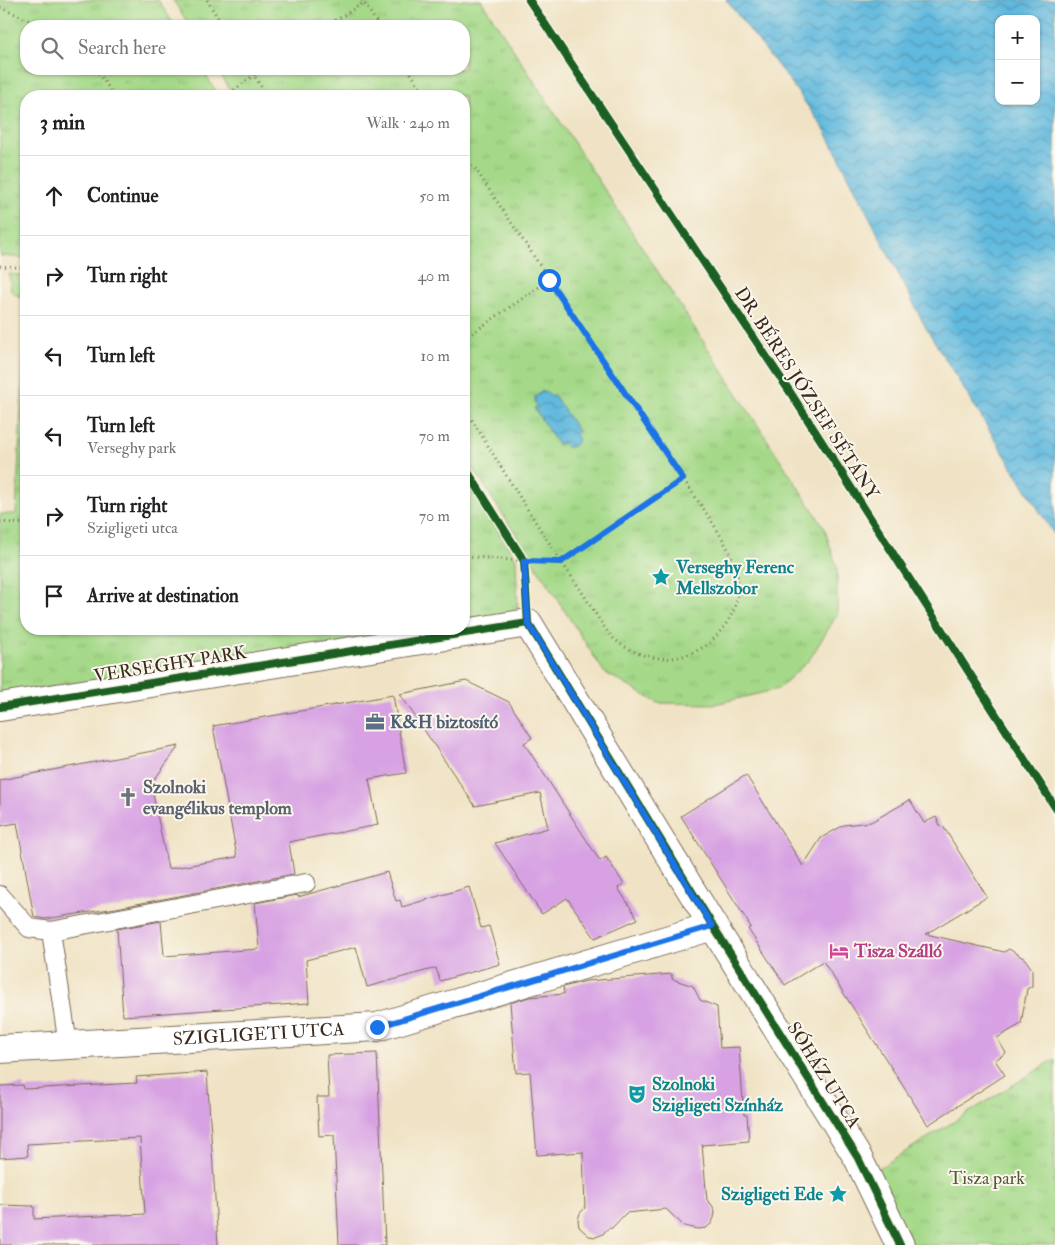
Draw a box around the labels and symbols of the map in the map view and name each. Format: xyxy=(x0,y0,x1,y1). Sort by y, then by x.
route start xyxy=(538,269,561,292)
street label: DR. BÉRES JÓZSEF SÉTÁNY xyxy=(729,283,884,504)
place label: Verseghy Ferenc Mellszobor xyxy=(675,556,795,600)
place icon: Verseghy Ferenc Mellszobor xyxy=(650,566,672,588)
street label: VERSEGHY PARK xyxy=(92,641,249,688)
office icon: K&H biztosító xyxy=(364,711,386,733)
place label: K&H biztosító xyxy=(390,711,499,734)
place label: Szolnoki evangélikus templom xyxy=(143,776,293,820)
church icon: Szolnoki evangélikus templom xyxy=(117,786,139,808)
hotel icon: Tisza Szálló xyxy=(828,940,850,962)
place label: Tisza Szálló xyxy=(853,940,942,963)
route end xyxy=(366,1016,389,1039)
street label: SZIGLIGETI UTCA xyxy=(172,1018,346,1051)
street label: SÓHÁZ UTCA xyxy=(782,1018,866,1133)
place label: Szolnoki Szigligeti Színház xyxy=(652,1073,783,1117)
theatre icon: Szolnoki Szigligeti Színház xyxy=(626,1083,648,1105)
park label: Tisza park xyxy=(949,1167,1025,1190)
place label: Szigligeti Ede xyxy=(721,1183,823,1206)
place icon: Szigligeti Ede xyxy=(827,1183,849,1205)

